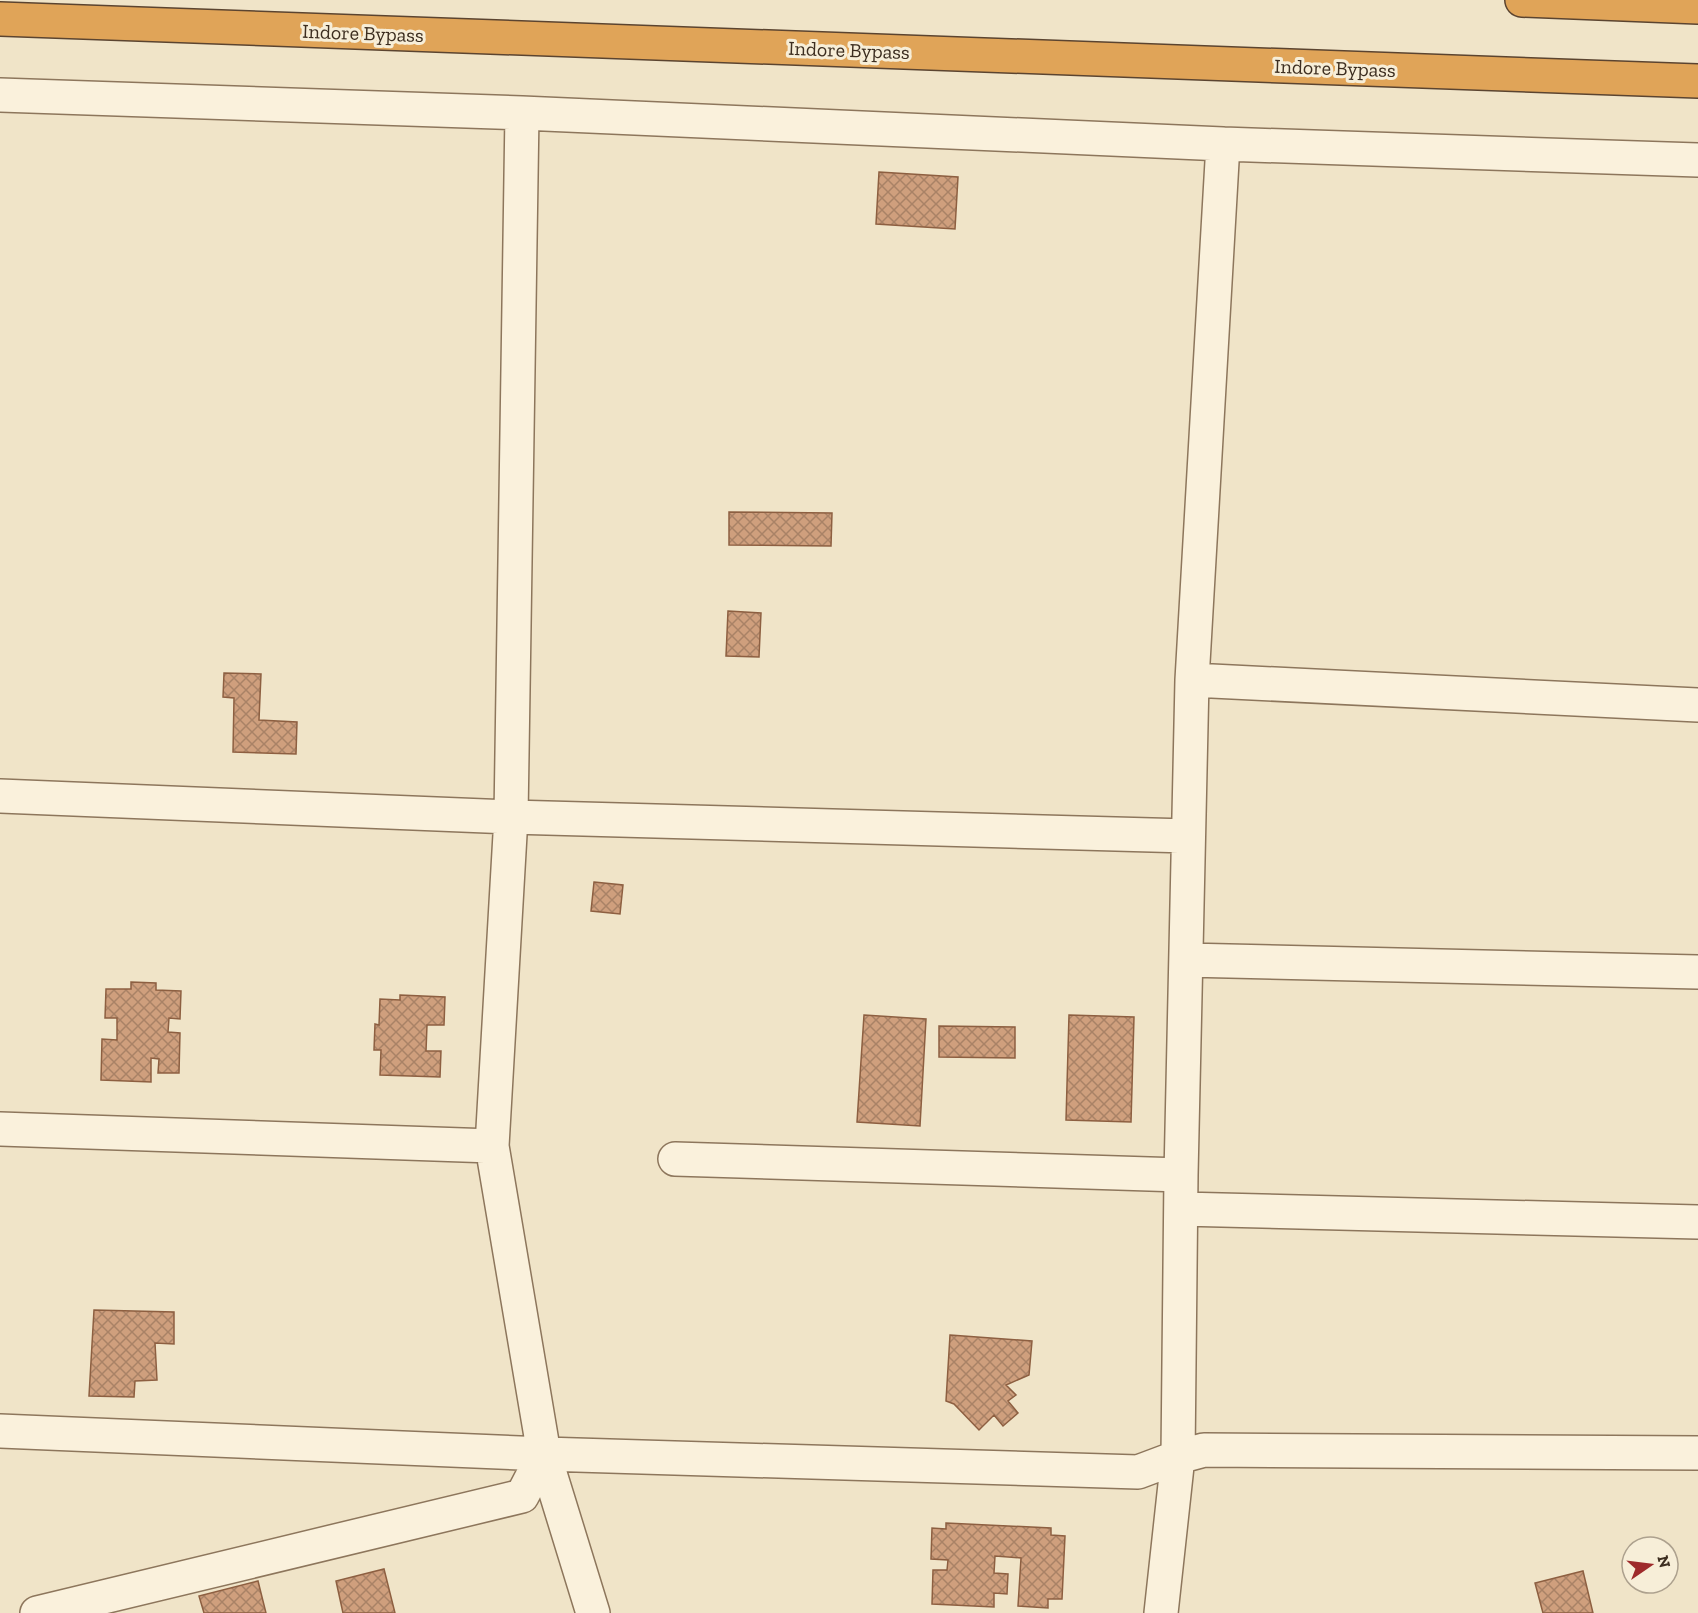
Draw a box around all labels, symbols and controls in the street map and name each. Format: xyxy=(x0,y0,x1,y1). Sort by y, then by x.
street label: Indore Bypass xyxy=(302,19,424,47)
street label: Indore Bypass xyxy=(788,36,910,64)
street label: Indore Bypass xyxy=(1274,54,1396,82)
north arrow xyxy=(1620,1535,1680,1595)
text: N xyxy=(1653,1553,1675,1570)

